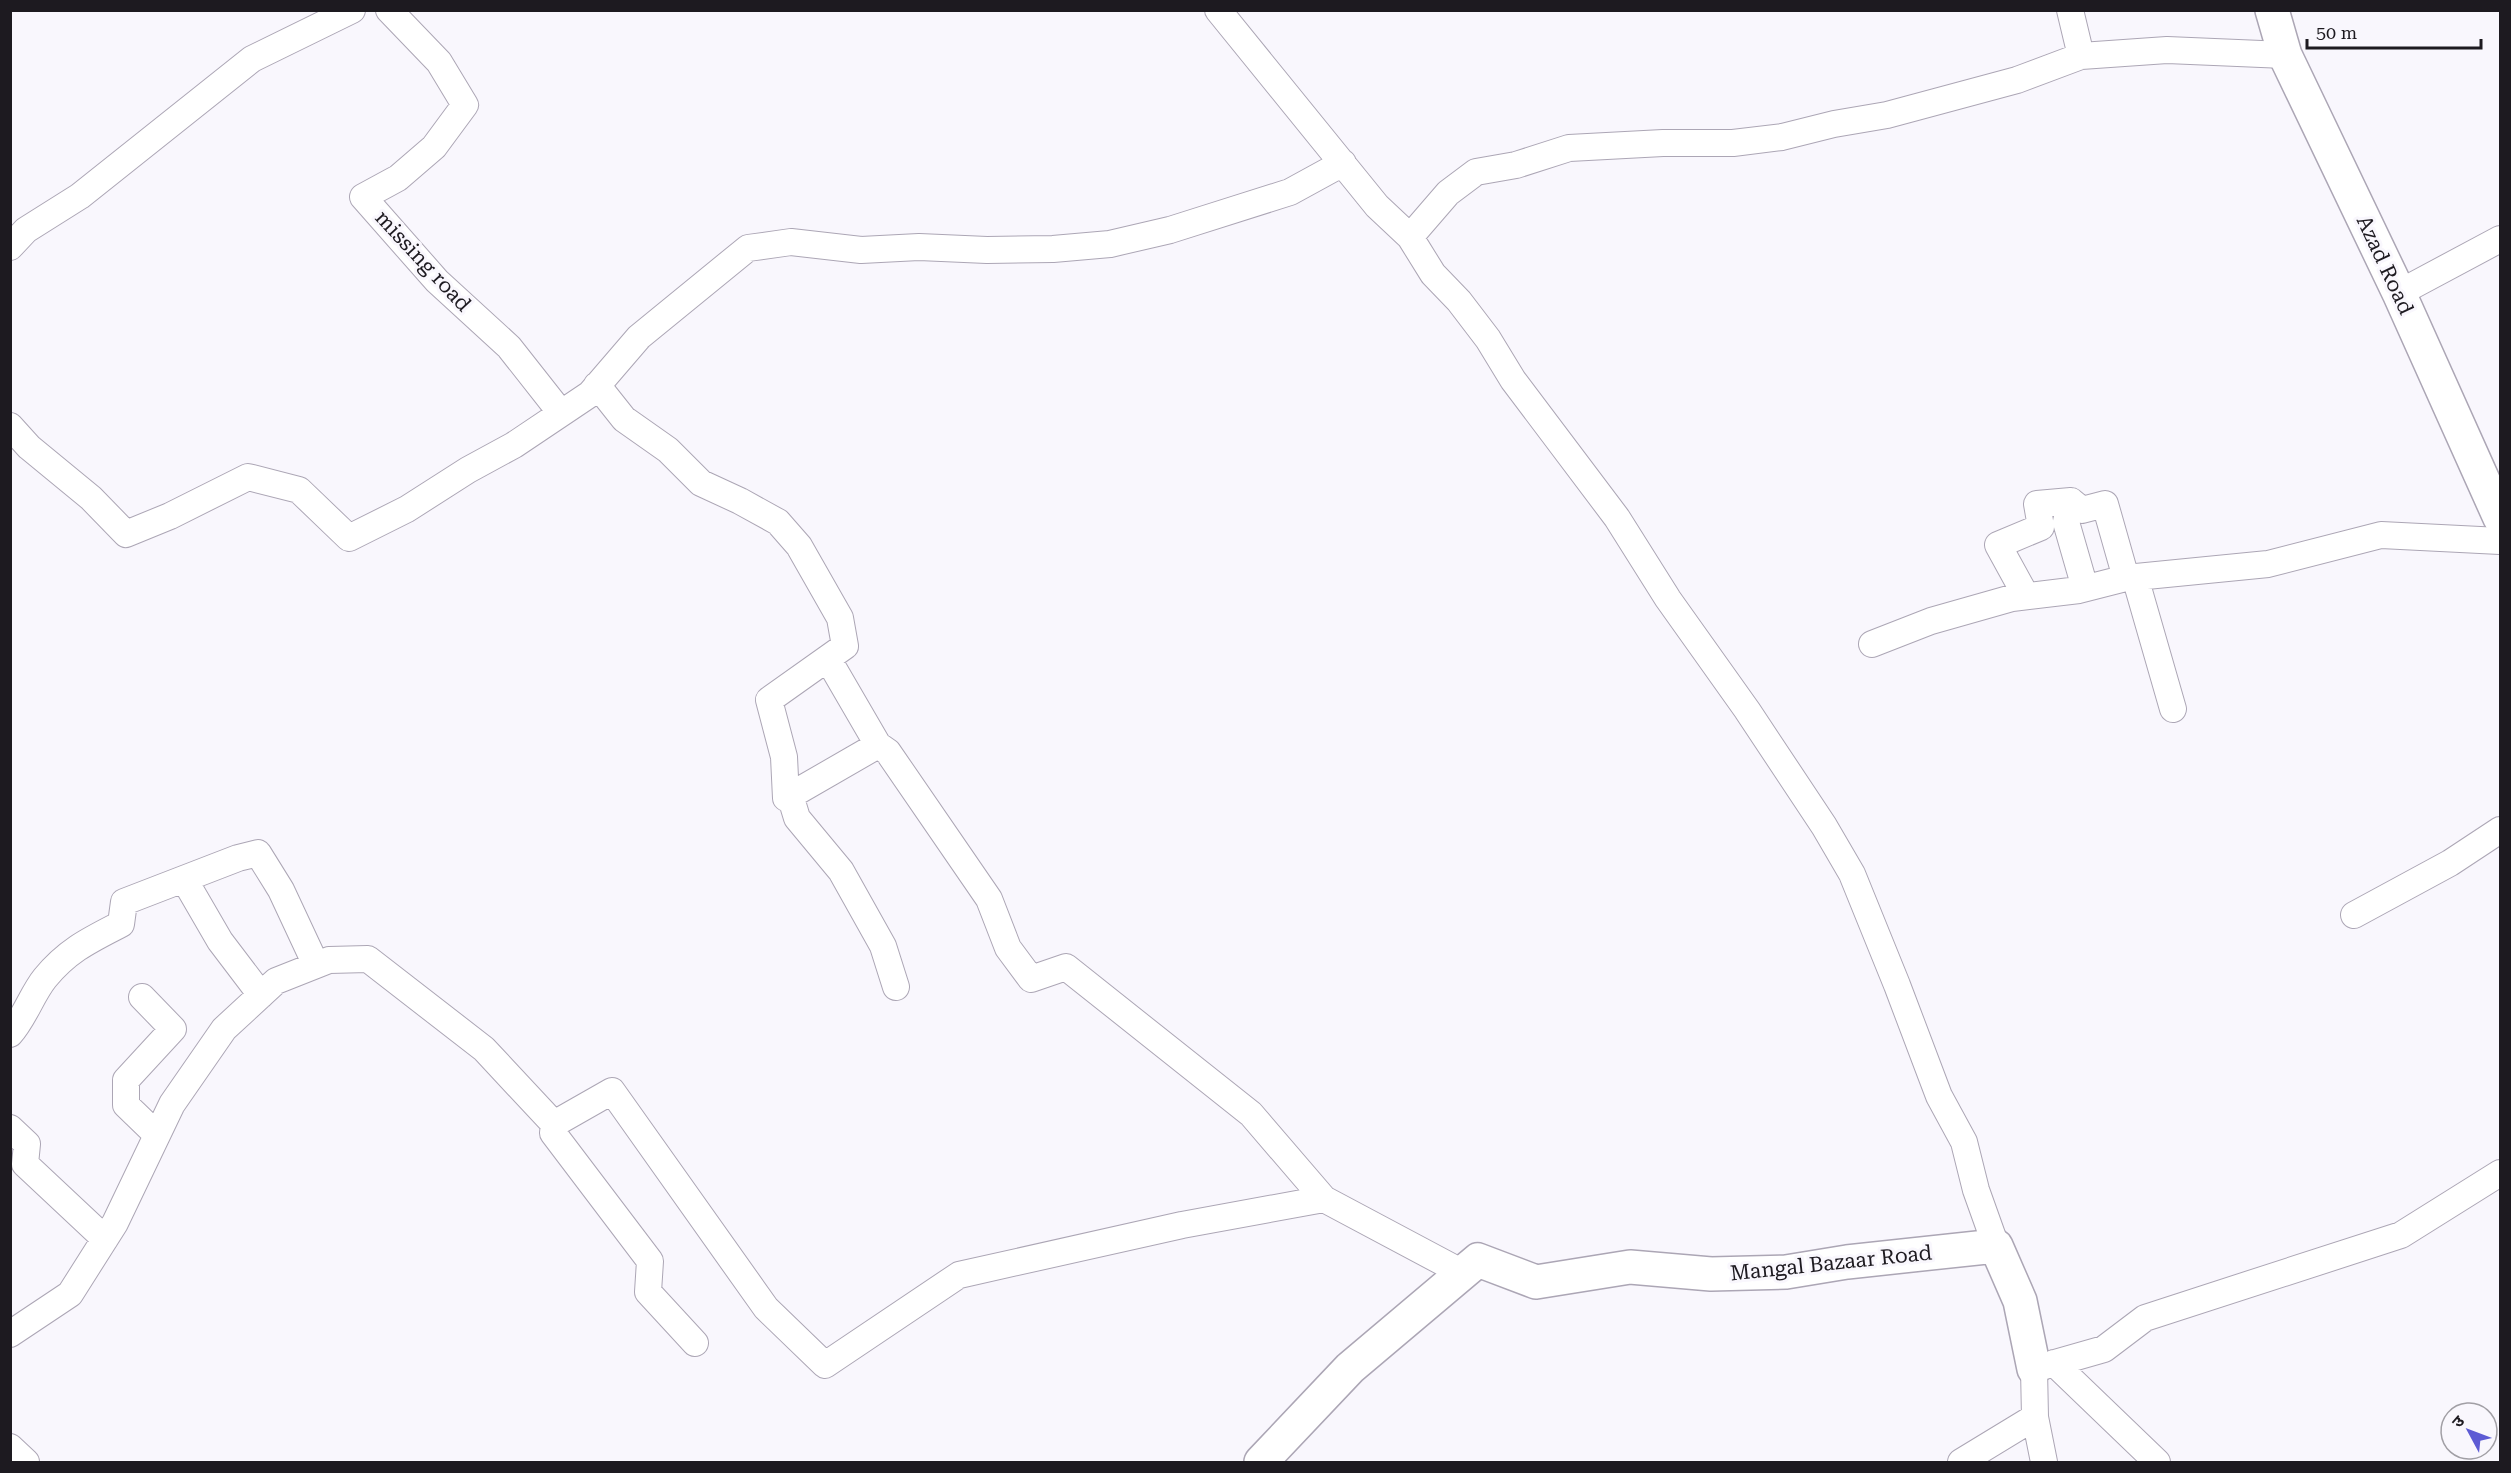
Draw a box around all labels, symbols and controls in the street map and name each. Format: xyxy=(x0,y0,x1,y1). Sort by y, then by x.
scale bar xyxy=(2307,12,2481,50)
text: 50 m xyxy=(2316,22,2357,43)
street label: missing road xyxy=(370,206,476,317)
street label: Azad Road xyxy=(2352,212,2419,319)
street label: Mangal Bazaar Road xyxy=(1729,1240,1934,1286)
north arrow xyxy=(2439,1401,2499,1461)
text: उ xyxy=(2448,1411,2469,1431)

